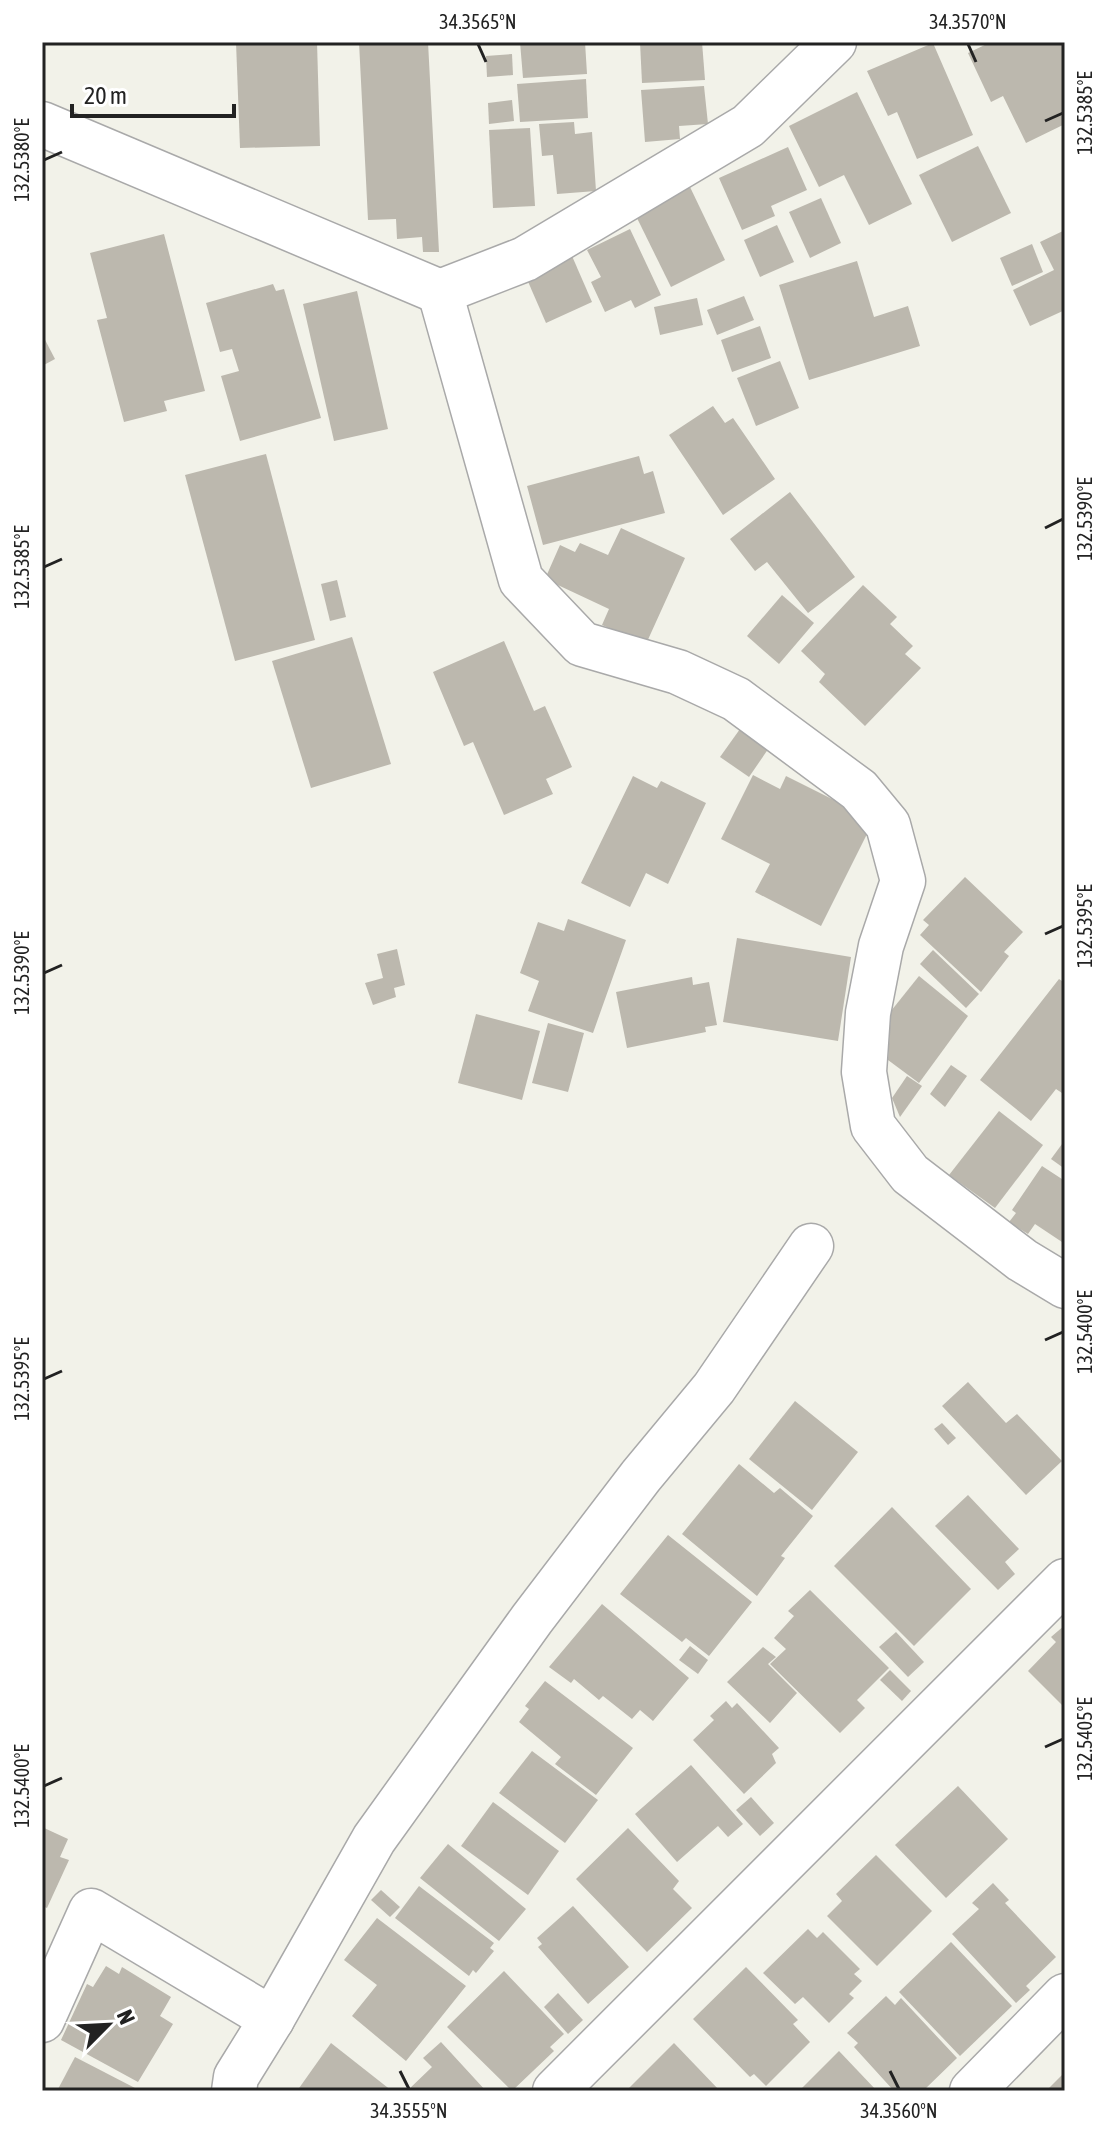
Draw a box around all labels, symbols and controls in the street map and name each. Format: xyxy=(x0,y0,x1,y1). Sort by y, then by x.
text: 34.3565°N xyxy=(439,10,517,33)
text: 34.3570°N xyxy=(929,10,1007,33)
scale bar xyxy=(72,68,234,118)
text: 132.5385°E xyxy=(1073,71,1096,155)
text: 20 m xyxy=(84,82,127,109)
text: 132.5380°E xyxy=(10,118,33,202)
text: 132.5390°E xyxy=(1073,477,1096,561)
text: 132.5385°E xyxy=(10,525,33,609)
text: 132.5395°E xyxy=(1073,884,1096,968)
text: 132.5390°E xyxy=(10,931,33,1015)
text: 132.5400°E xyxy=(1073,1290,1096,1374)
text: 132.5395°E xyxy=(10,1337,33,1421)
text: 132.5405°E xyxy=(1073,1697,1096,1781)
text: 132.5400°E xyxy=(10,1744,33,1828)
north arrow xyxy=(68,1985,148,2065)
text: N xyxy=(112,2006,141,2028)
text: 34.3555°N xyxy=(370,2099,448,2122)
text: 34.3560°N xyxy=(860,2099,938,2122)

